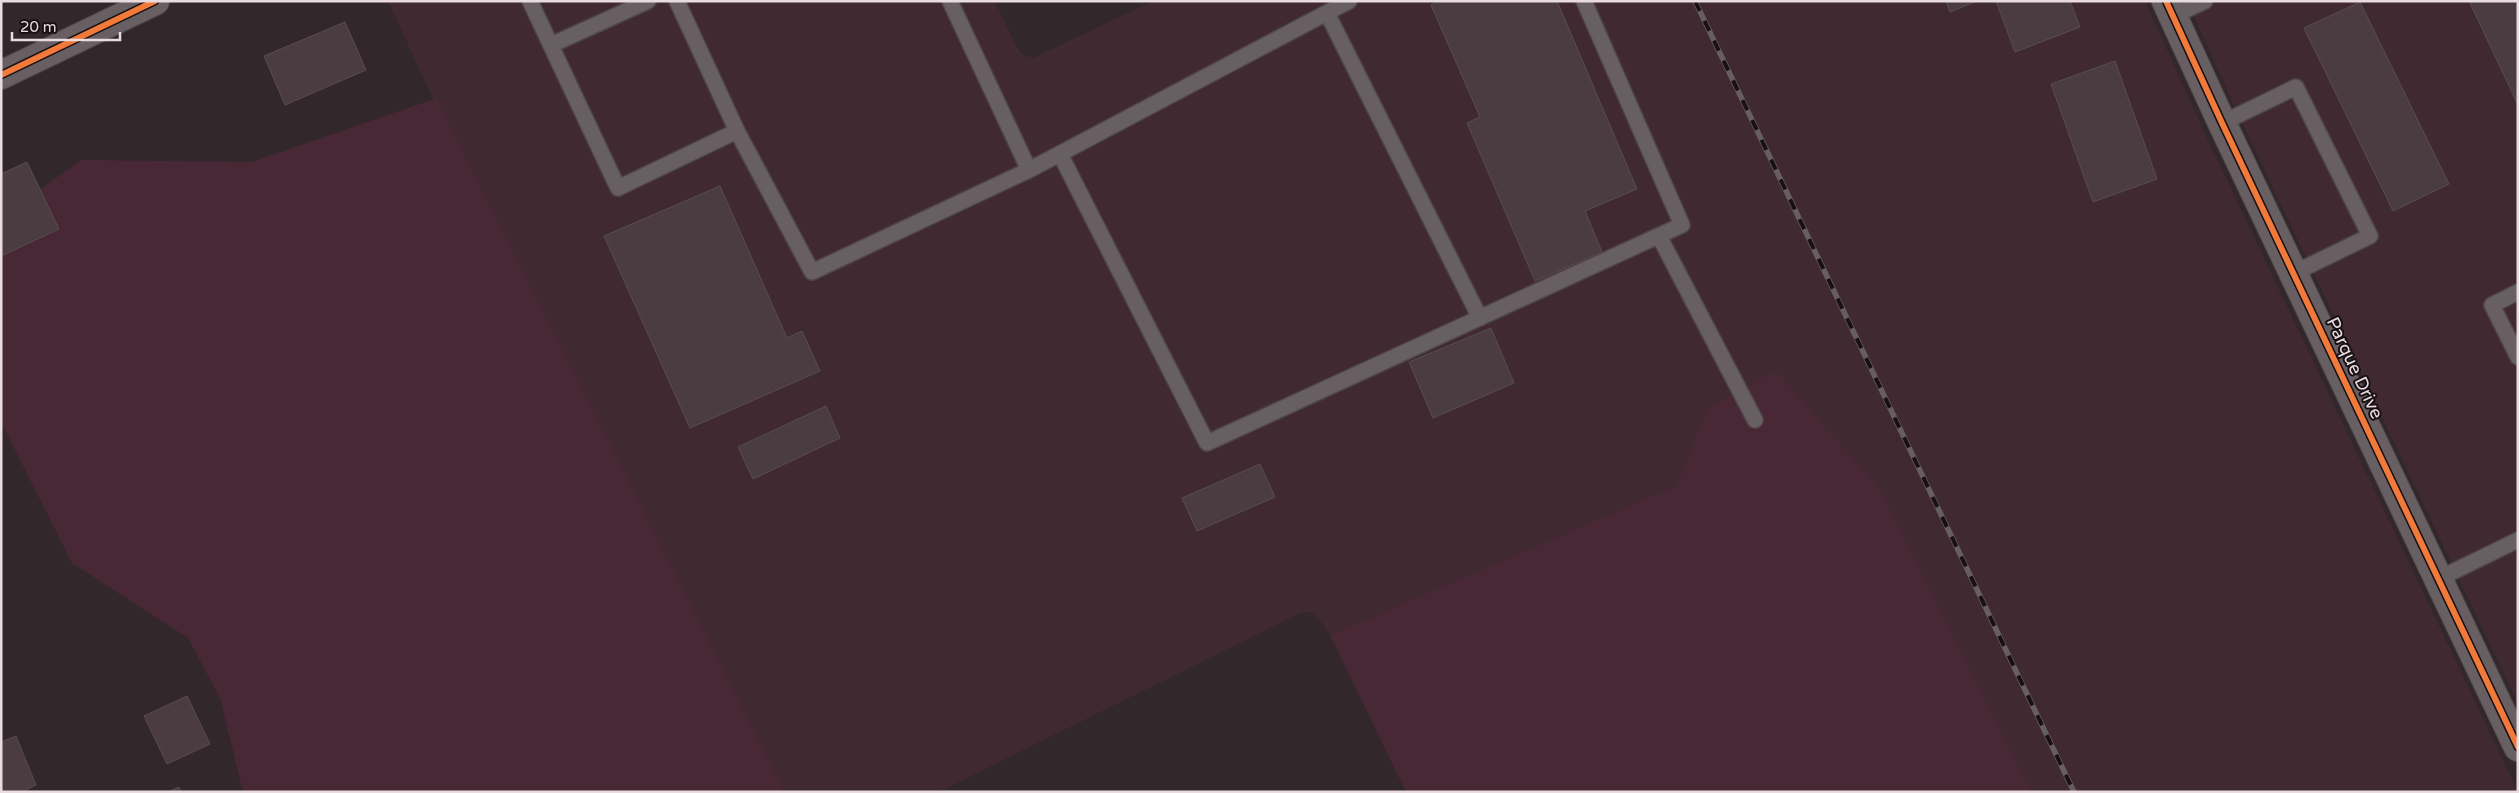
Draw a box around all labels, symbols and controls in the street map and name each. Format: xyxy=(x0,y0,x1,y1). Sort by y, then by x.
scale bar xyxy=(12,10,120,42)
text: 20 m xyxy=(20,18,57,36)
street label: Parque Drive xyxy=(2322,314,2388,422)

